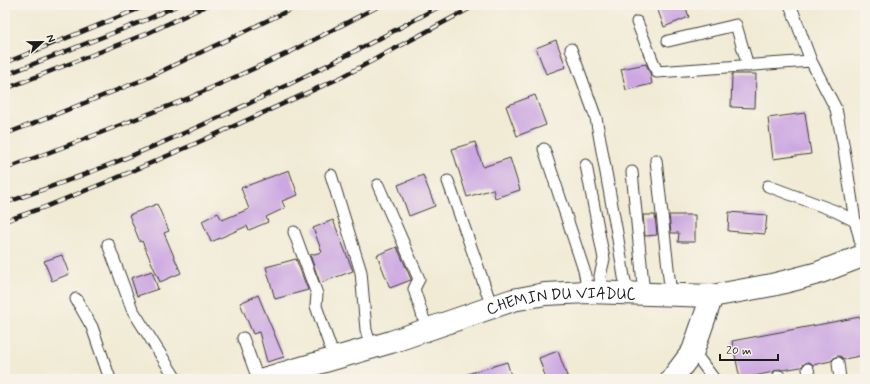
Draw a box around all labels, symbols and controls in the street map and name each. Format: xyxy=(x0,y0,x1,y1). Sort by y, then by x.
north arrow xyxy=(22,22,62,62)
text: N xyxy=(42,33,58,45)
street label: CHEMIN DU VIADUC xyxy=(484,283,636,320)
scale bar xyxy=(720,336,778,362)
text: 20 m xyxy=(726,343,752,359)

